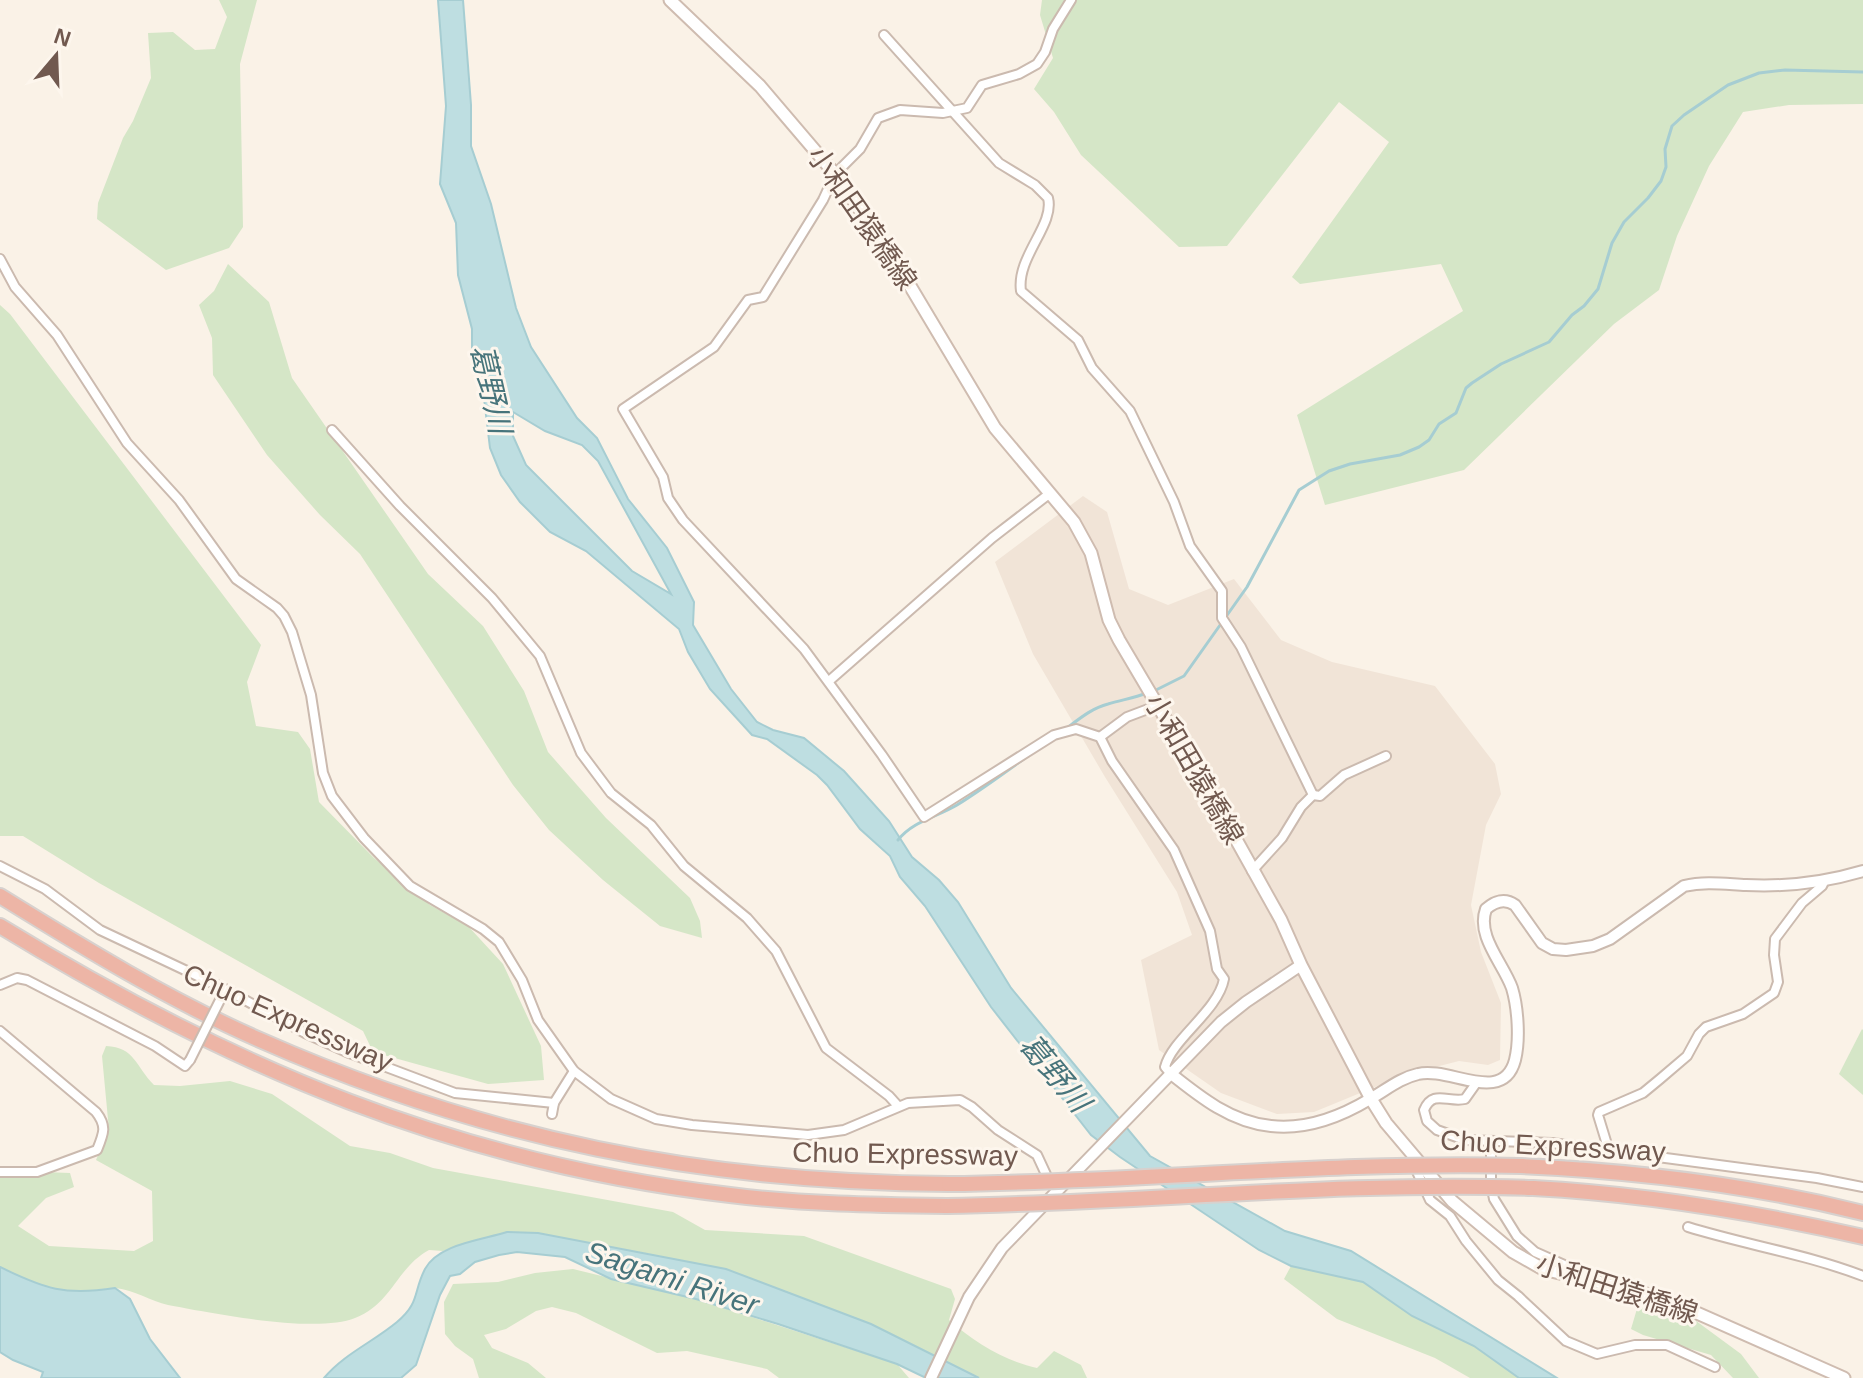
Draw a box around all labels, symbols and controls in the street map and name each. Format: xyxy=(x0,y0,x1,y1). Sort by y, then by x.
north arrow xyxy=(16,16,96,96)
text: N xyxy=(51,23,74,52)
street label: 小和田猿橋線 xyxy=(801,140,923,296)
water label: 葛野川 xyxy=(465,341,518,439)
street label: 小和田猿橋線 xyxy=(1139,688,1249,850)
street label: Chuo Expressway xyxy=(179,958,397,1078)
water label: 葛野川 xyxy=(1013,1028,1098,1120)
street label: Chuo Expressway xyxy=(1440,1125,1666,1167)
street label: Chuo Expressway xyxy=(792,1137,1018,1171)
water label: Sagami River xyxy=(581,1234,764,1322)
street label: 小和田猿橋線 xyxy=(1532,1248,1702,1330)

